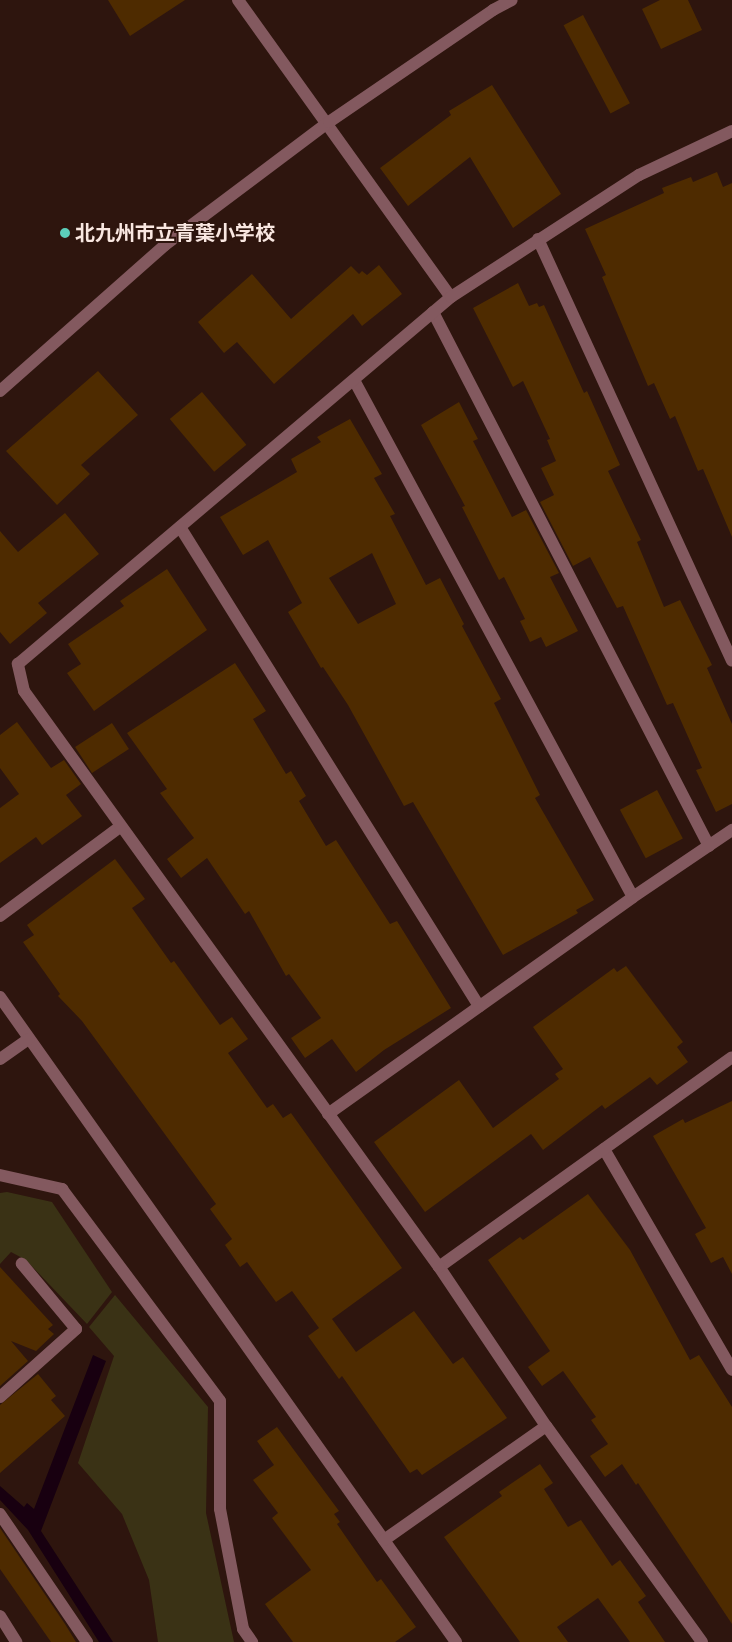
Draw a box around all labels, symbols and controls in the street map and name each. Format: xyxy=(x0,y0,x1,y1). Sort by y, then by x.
place label: 北九州市立青葉小学校 xyxy=(75,221,275,245)
marker: 北九州市立青葉小学校 xyxy=(59,227,71,239)

